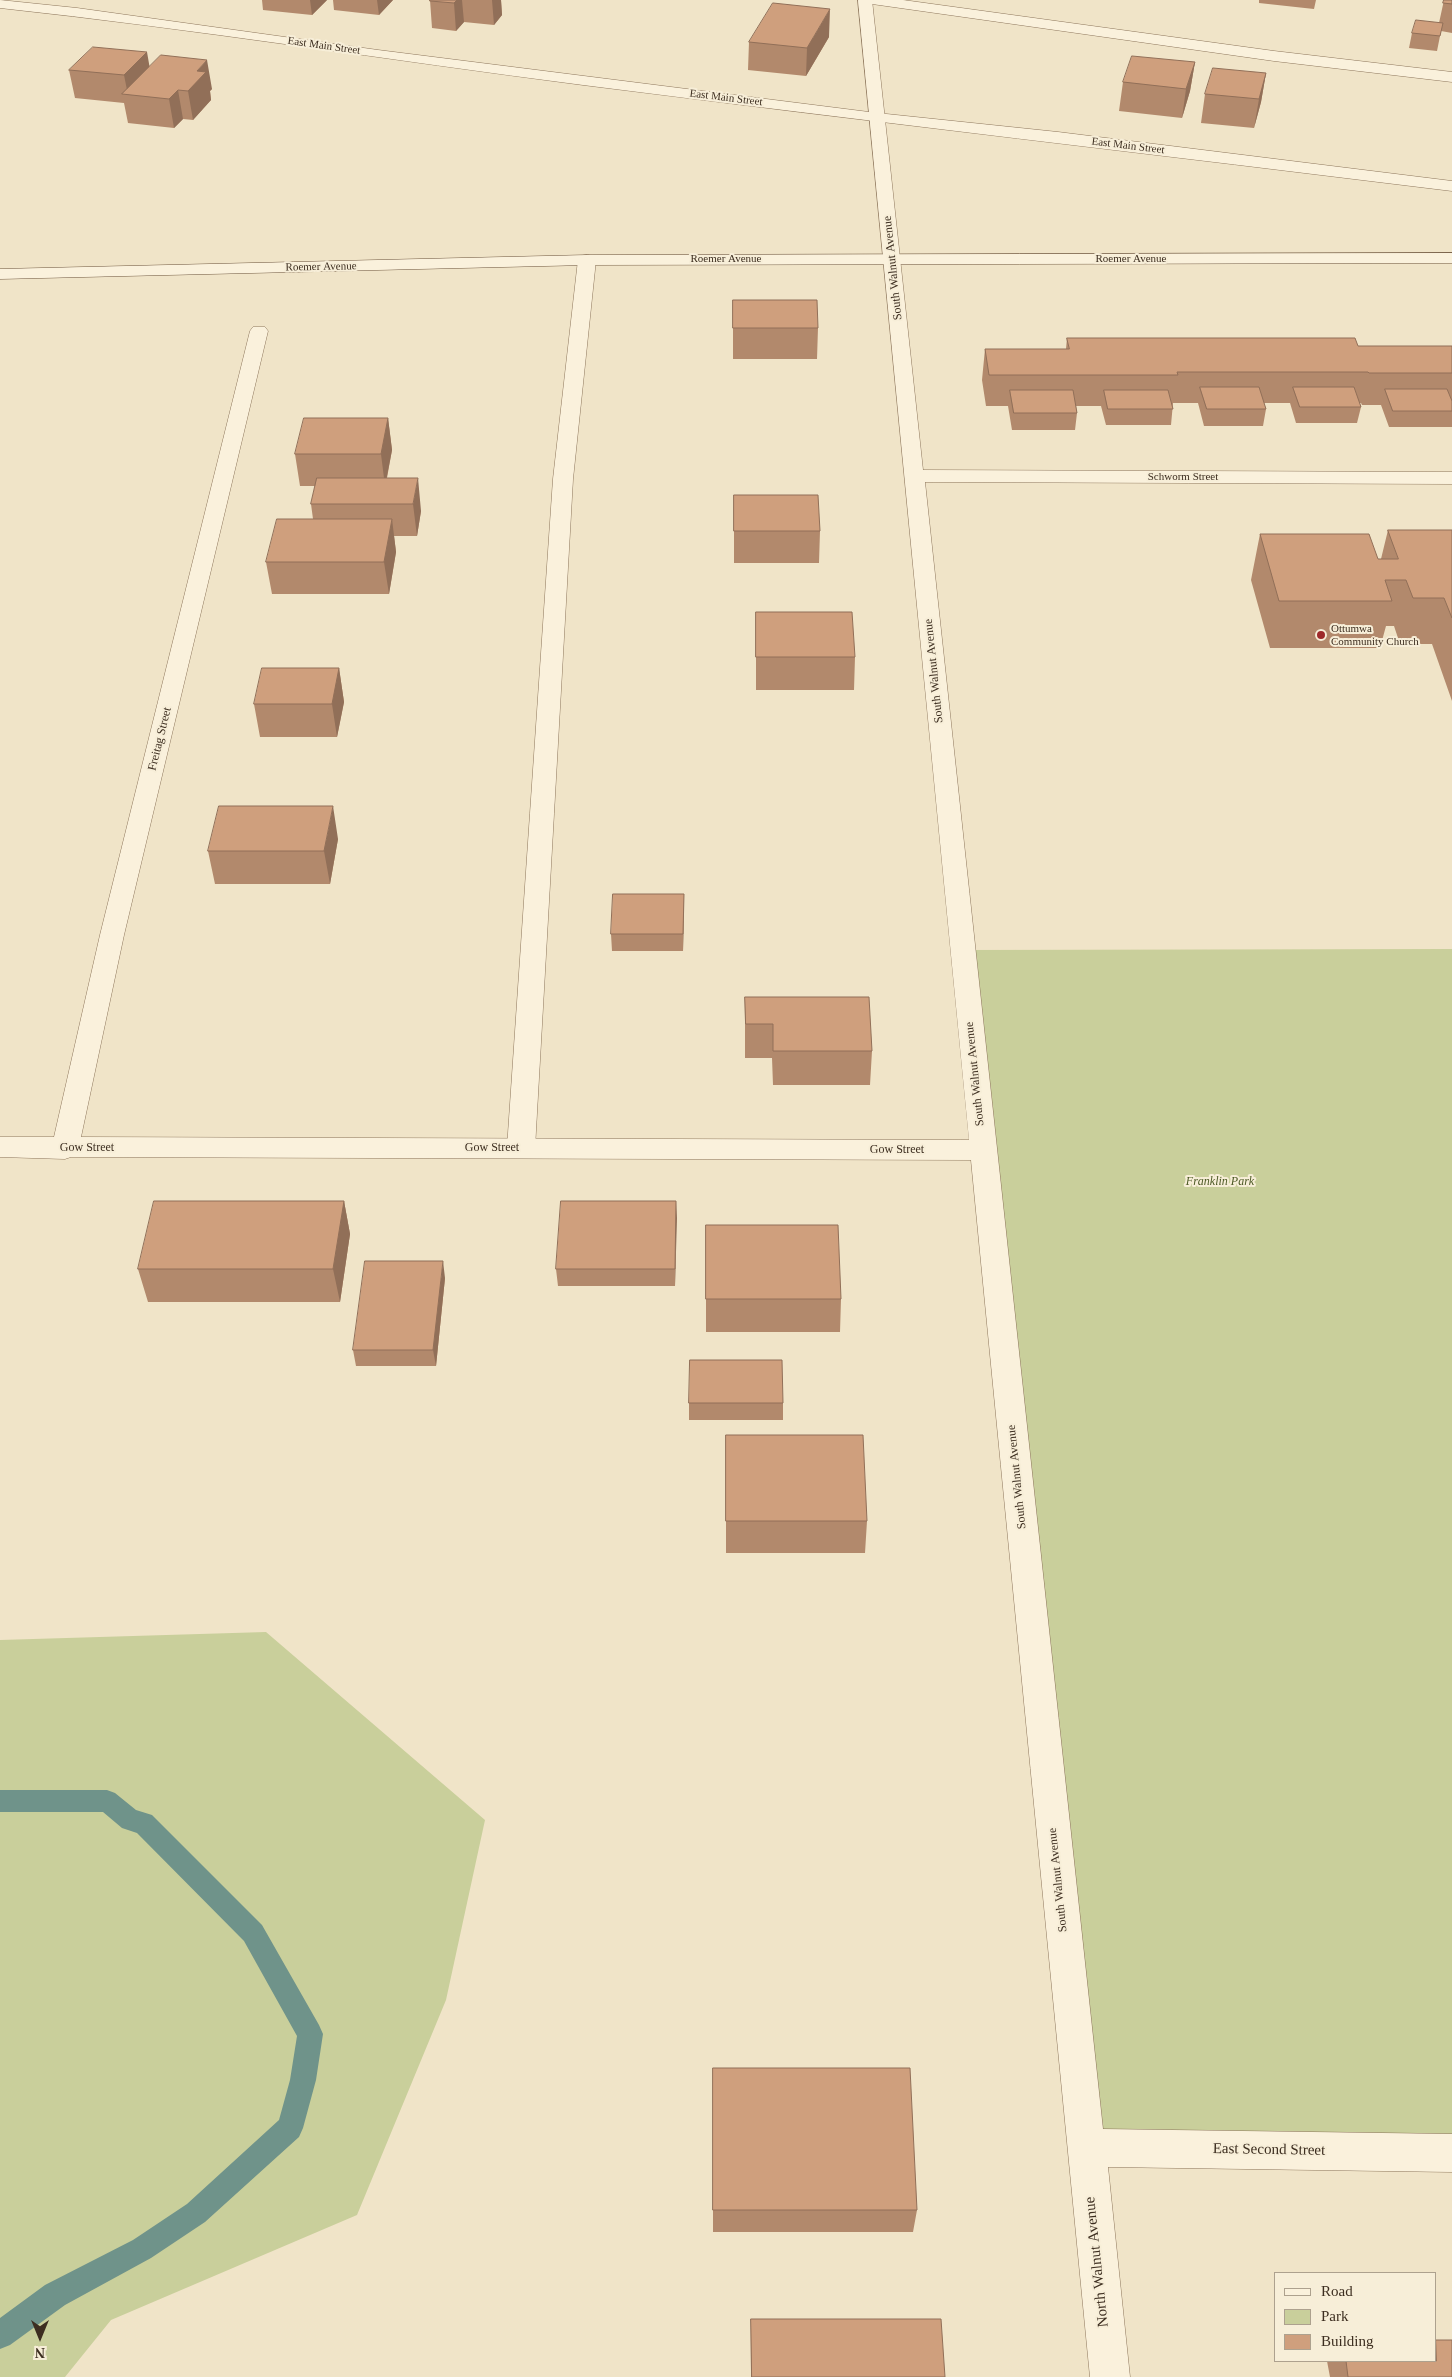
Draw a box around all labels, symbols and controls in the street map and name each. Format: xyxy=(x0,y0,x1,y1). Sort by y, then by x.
street label: East Main Street xyxy=(287,34,361,58)
street label: East Main Street xyxy=(689,87,763,109)
street label: East Main Street xyxy=(1091,135,1165,157)
street label: South Walnut Avenue xyxy=(880,215,906,321)
street label: Roemer Avenue xyxy=(691,252,761,266)
street label: Roemer Avenue xyxy=(1096,252,1166,266)
street label: Roemer Avenue xyxy=(285,260,357,274)
street label: Schworm Street xyxy=(1148,470,1218,484)
street label: South Walnut Avenue xyxy=(921,618,947,724)
place label: Ottumwa Community Church xyxy=(1331,622,1419,648)
marker: Ottumwa Community Church xyxy=(1315,629,1327,641)
street label: Freitag Street xyxy=(145,706,175,772)
street label: South Walnut Avenue xyxy=(962,1021,988,1127)
street label: Gow Street xyxy=(60,1141,114,1155)
street label: Gow Street xyxy=(465,1141,519,1155)
street label: Gow Street xyxy=(870,1143,924,1157)
park label: Franklin Park xyxy=(1186,1175,1254,1189)
street label: South Walnut Avenue xyxy=(1004,1424,1030,1530)
street label: South Walnut Avenue xyxy=(1045,1827,1071,1933)
street label: East Second Street xyxy=(1213,2140,1325,2160)
street label: North Walnut Avenue xyxy=(1081,2196,1113,2328)
legend xyxy=(1274,2272,1437,2362)
text: Road xyxy=(1321,2283,1353,2299)
text: Park xyxy=(1321,2308,1349,2324)
north arrow xyxy=(15,2312,65,2362)
text: Building xyxy=(1321,2333,1374,2349)
text: N xyxy=(35,2345,45,2360)

